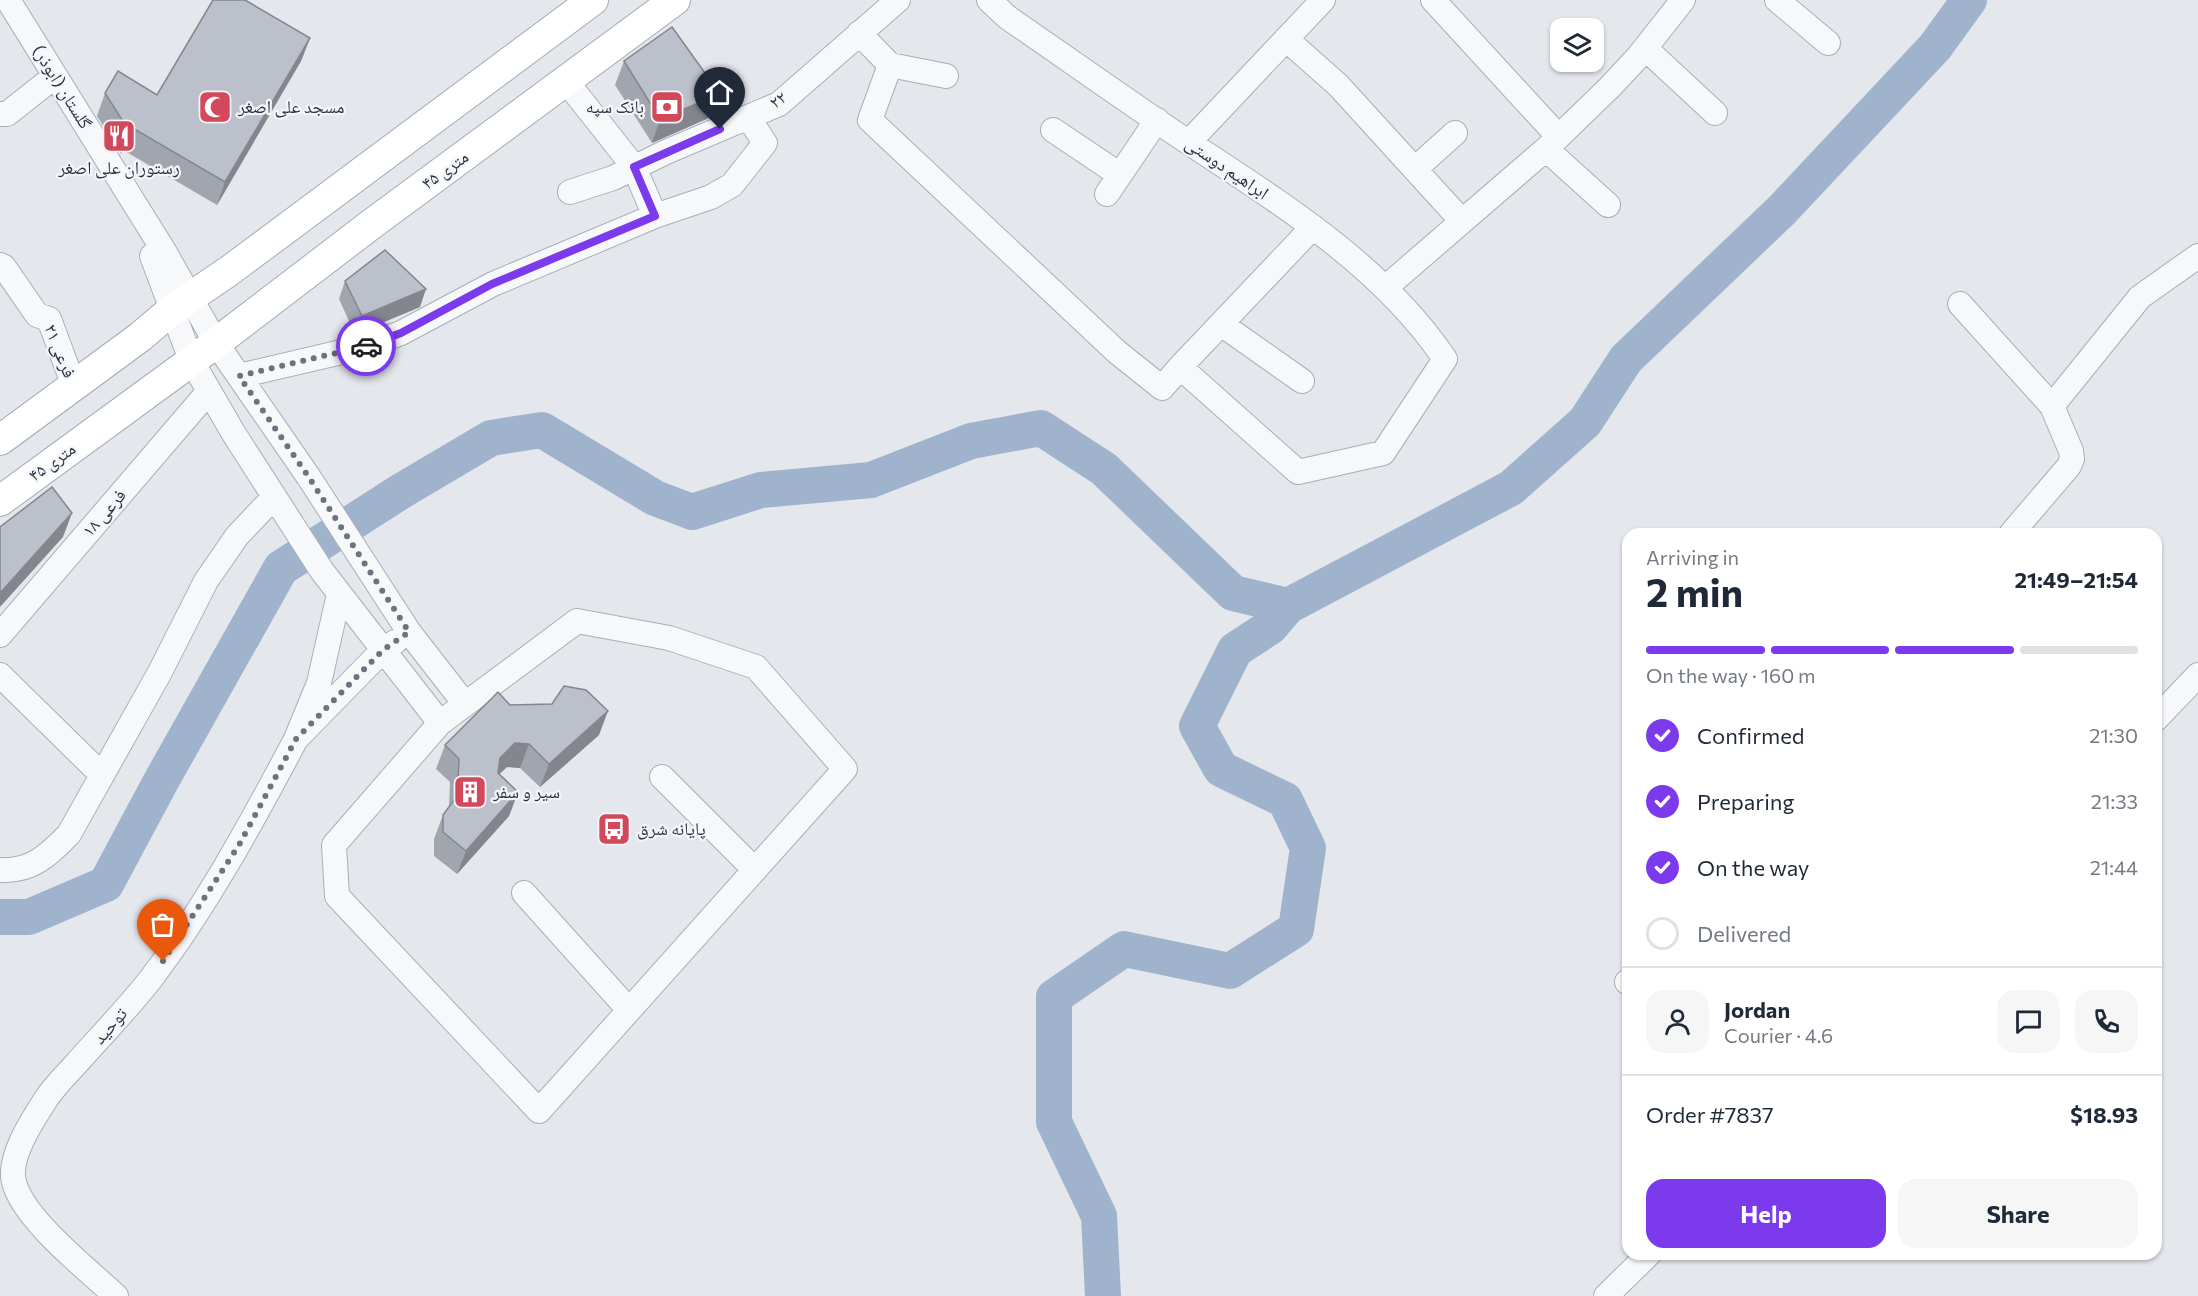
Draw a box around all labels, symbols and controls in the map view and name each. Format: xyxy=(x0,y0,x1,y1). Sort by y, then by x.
map controls xyxy=(1550,18,1604,72)
button: layers xyxy=(1550,18,1604,72)
street label: گلستان (ابوذر) xyxy=(28,40,98,133)
pin xyxy=(694,67,745,129)
icon: home xyxy=(703,76,736,109)
street label: ۲۲ xyxy=(765,86,790,113)
mosque icon: مسجد علی اصغر xyxy=(197,89,233,125)
bank icon: بانک سپه xyxy=(649,89,685,125)
place label: مسجد علی اصغر xyxy=(237,95,345,118)
place label: بانک سپه xyxy=(586,95,644,118)
restaurant icon: رستوران علی اصغر xyxy=(101,118,137,154)
street label: ابراهیم دوستی xyxy=(1181,131,1273,205)
street label: ۴۵ متری xyxy=(417,145,473,194)
place label: رستوران علی اصغر xyxy=(57,156,180,179)
courier xyxy=(336,316,396,376)
street label: فرعی ۲۱ xyxy=(39,321,82,381)
icon: car xyxy=(350,330,383,363)
street label: ۴۵ متری xyxy=(24,437,80,486)
street label: فرعی ۱۸ xyxy=(77,484,131,541)
text: Arriving in xyxy=(1646,545,1739,569)
text: 21:49–21:54 xyxy=(2015,566,2138,593)
text: 2 min xyxy=(1646,567,1743,615)
text: On the way · 160 m xyxy=(1646,663,1815,687)
icon: check xyxy=(1646,719,1679,752)
text: Confirmed xyxy=(1697,722,1804,749)
text: 21:30 xyxy=(2089,723,2138,747)
building icon: سیر و سفر xyxy=(452,774,488,810)
place label: سیر و سفر xyxy=(492,780,560,802)
icon: check xyxy=(1646,785,1679,818)
text: Preparing xyxy=(1697,788,1794,815)
text: 21:33 xyxy=(2091,789,2138,813)
bus stop icon: پایانه شرق xyxy=(596,811,632,847)
place label: پایانه شرق xyxy=(637,817,706,840)
icon: check xyxy=(1646,851,1679,884)
text: On the way xyxy=(1697,854,1809,881)
text: 21:44 xyxy=(2090,855,2138,879)
pin xyxy=(137,899,188,961)
icon: bag xyxy=(146,908,179,941)
text: Delivered xyxy=(1697,920,1791,947)
button: person xyxy=(1646,990,1709,1053)
button: chat xyxy=(1997,990,2060,1053)
button: phone xyxy=(2075,990,2138,1053)
text: Jordan xyxy=(1724,996,1790,1023)
street label: توحید xyxy=(87,1003,131,1048)
text: Courier · 4.6 xyxy=(1724,1023,1833,1047)
text: Order #7837 xyxy=(1646,1101,1774,1128)
text: $18.93 xyxy=(2070,1101,2138,1128)
button: Help xyxy=(1646,1179,1886,1248)
button: Share xyxy=(1898,1179,2138,1248)

